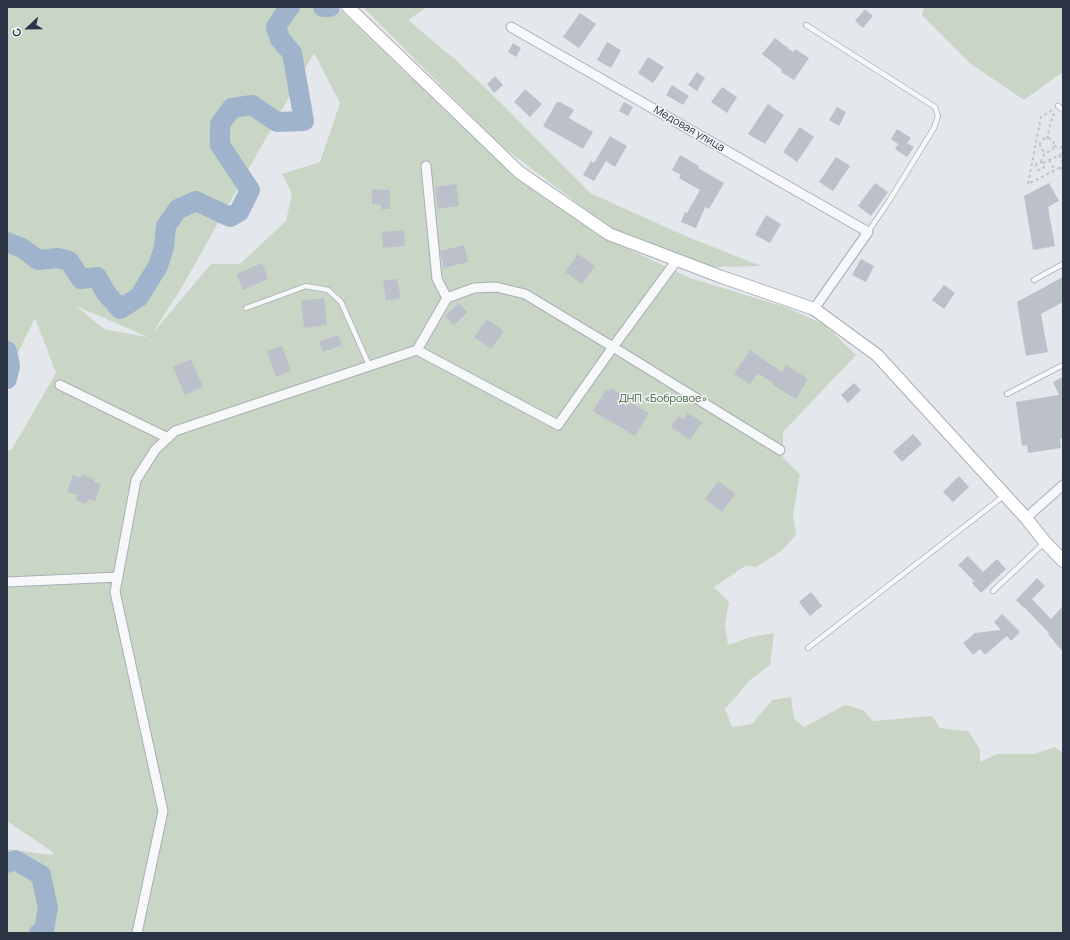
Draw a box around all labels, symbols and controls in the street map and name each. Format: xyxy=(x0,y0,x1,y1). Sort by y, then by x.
north arrow xyxy=(8,8,48,48)
text: С xyxy=(8,26,25,39)
street label: Медовая улица xyxy=(651,103,727,155)
park label: ДНП «Бобровое» xyxy=(619,392,707,406)

